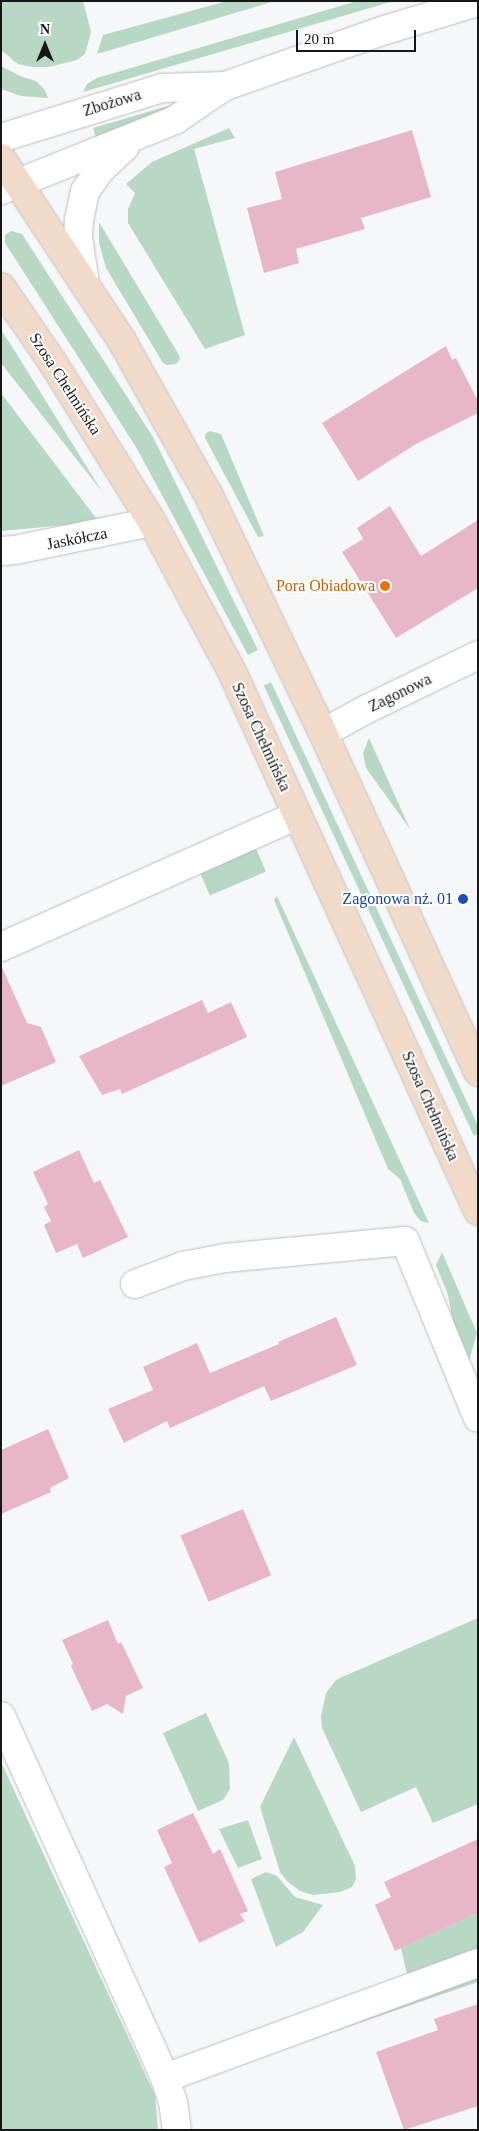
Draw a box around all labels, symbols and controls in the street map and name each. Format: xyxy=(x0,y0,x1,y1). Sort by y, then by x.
north arrow xyxy=(20,20,70,70)
scale bar xyxy=(299,20,419,52)
text: N xyxy=(40,22,50,37)
text: 20 m xyxy=(304,31,334,47)
street label: Zbożowa xyxy=(81,85,143,121)
street label: Szosa Chełmińska xyxy=(25,329,105,439)
street label: Jaskółcza xyxy=(45,524,109,554)
place label: Pora Obiadowa xyxy=(276,576,375,596)
marker: Pora Obiadowa xyxy=(379,580,391,592)
street label: Zagonowa xyxy=(365,670,435,716)
street label: Szosa Chełmińska xyxy=(227,680,295,794)
place label: Zagonowa nż. 01 xyxy=(342,889,453,909)
marker: Zagonowa nż. 01 xyxy=(457,893,469,905)
street label: Szosa Chełmińska xyxy=(397,1048,463,1164)

